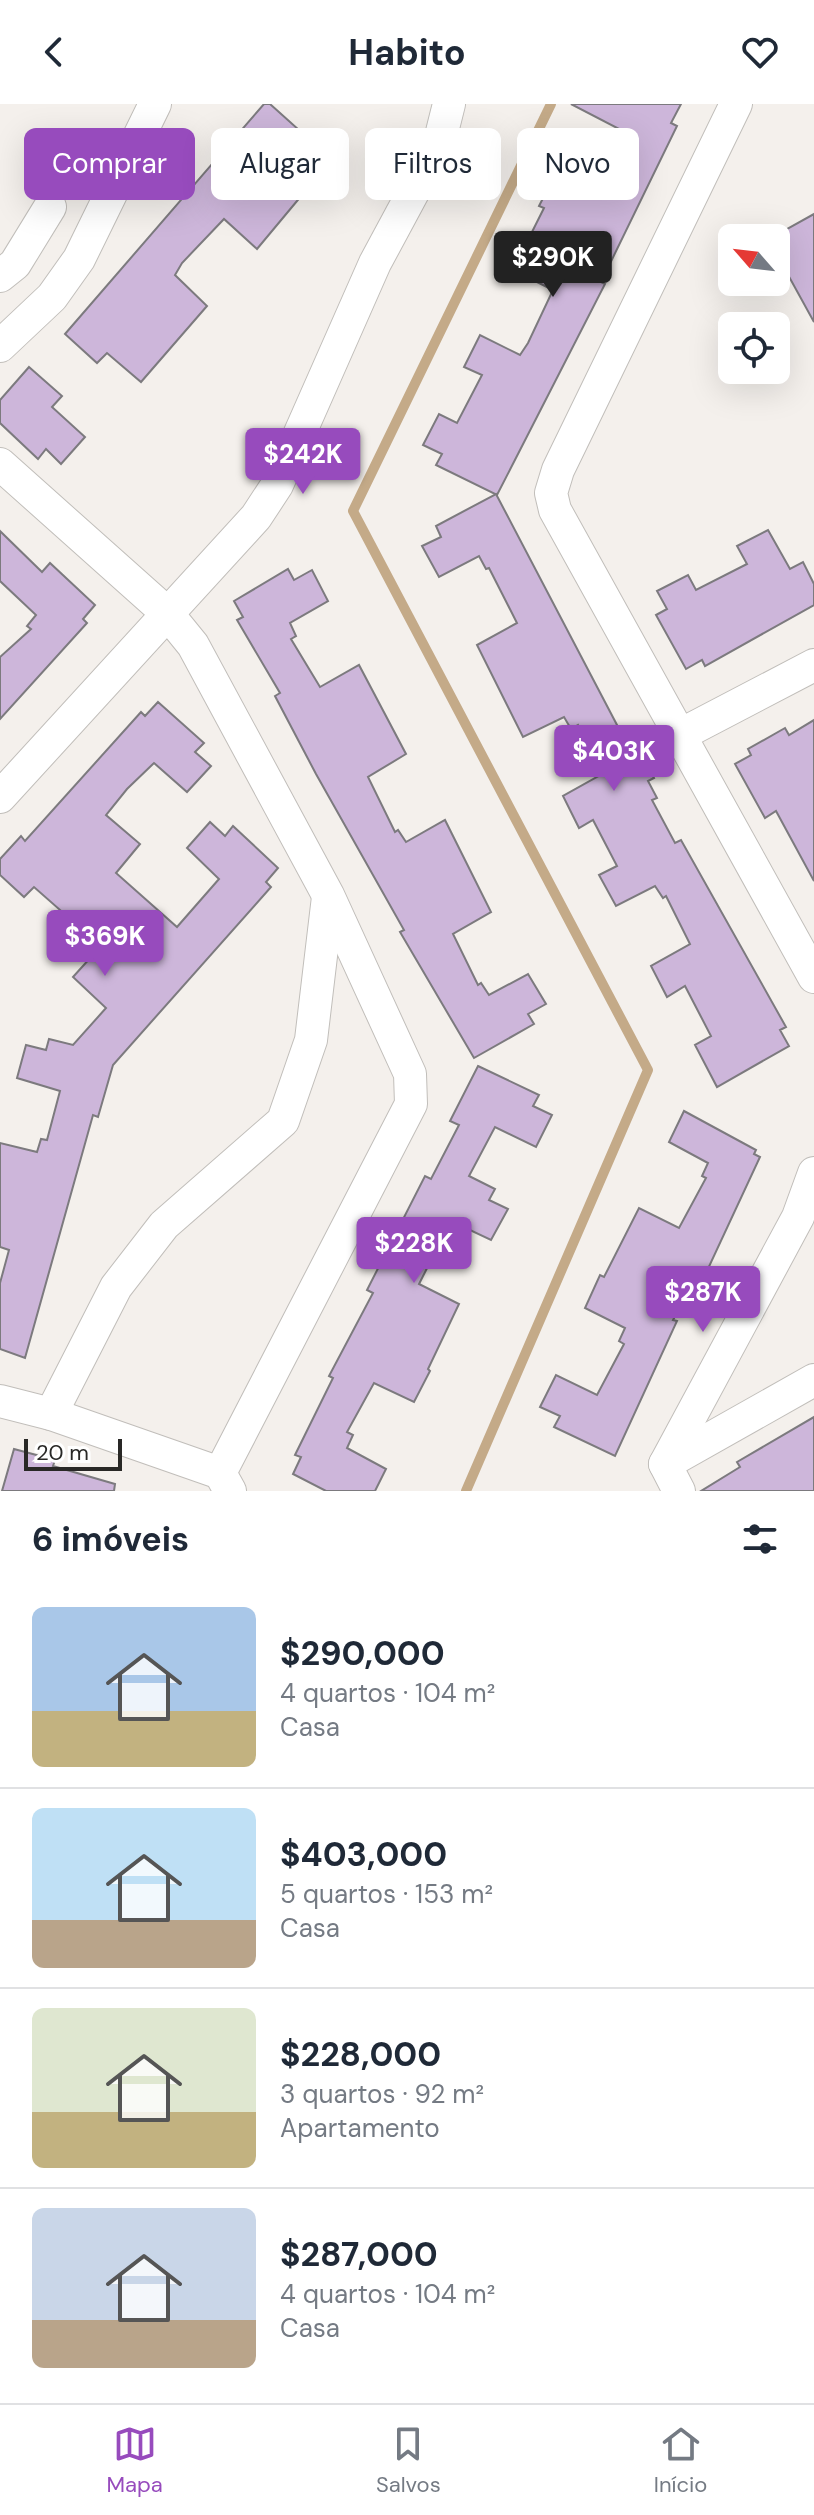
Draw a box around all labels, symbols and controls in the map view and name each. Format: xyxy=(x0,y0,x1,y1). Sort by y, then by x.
text: Habito xyxy=(348,29,466,76)
icon: back xyxy=(32,30,76,74)
icon: heart xyxy=(738,30,782,74)
chip: Comprar xyxy=(24,128,195,200)
chip: Alugar xyxy=(211,128,349,200)
chip: Filtros xyxy=(365,128,501,200)
chip: Novo xyxy=(517,128,639,200)
north arrow xyxy=(718,224,790,296)
map controls xyxy=(718,224,790,384)
pin: $290K xyxy=(497,231,609,299)
text: $290K xyxy=(512,240,594,274)
button: locate xyxy=(718,312,790,384)
pin: $242K xyxy=(247,428,359,496)
text: $242K xyxy=(263,437,343,471)
pin: $403K xyxy=(558,725,670,793)
text: $403K xyxy=(572,734,656,768)
pin: $369K xyxy=(49,910,161,978)
text: $369K xyxy=(65,919,145,953)
pin: $228K xyxy=(358,1217,470,1285)
text: $228K xyxy=(375,1226,453,1260)
pin: $287K xyxy=(647,1266,759,1334)
text: $287K xyxy=(664,1275,742,1309)
scale bar xyxy=(24,1435,122,1471)
text: 20 m xyxy=(36,1438,89,1467)
text: 6 imóveis xyxy=(32,1517,189,1562)
icon: filters xyxy=(738,1517,782,1561)
text: $290,000 xyxy=(280,1631,445,1676)
icon: home xyxy=(96,1639,192,1735)
text: 4 quartos · 104 m² xyxy=(280,1676,495,1710)
text: Casa xyxy=(280,1710,340,1744)
text: $403,000 xyxy=(280,1832,447,1877)
icon: home xyxy=(96,1840,192,1936)
text: 5 quartos · 153 m² xyxy=(280,1877,493,1911)
text: Casa xyxy=(280,1911,340,1945)
text: $228,000 xyxy=(280,2032,441,2077)
icon: home xyxy=(96,2040,192,2136)
text: 3 quartos · 92 m² xyxy=(280,2077,484,2111)
text: Apartamento xyxy=(280,2111,440,2145)
text: $287,000 xyxy=(280,2232,438,2277)
icon: home xyxy=(96,2240,192,2336)
text: 4 quartos · 104 m² xyxy=(280,2277,495,2311)
text: Casa xyxy=(280,2311,340,2345)
tab: Mapa xyxy=(107,2422,163,2499)
tab: Salvos xyxy=(376,2422,441,2499)
tab: Início xyxy=(654,2422,707,2499)

